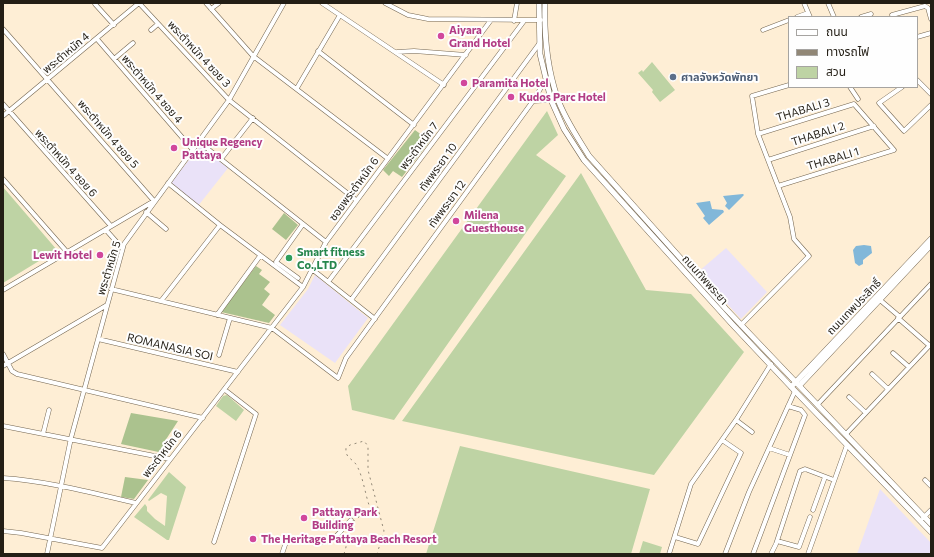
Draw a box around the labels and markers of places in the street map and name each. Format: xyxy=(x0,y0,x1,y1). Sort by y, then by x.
place label: Aiyara Grand Hotel xyxy=(449,23,510,49)
marker: Aiyara Grand Hotel xyxy=(436,31,446,41)
place label: ศาลจังหวัดพัทยา xyxy=(681,70,758,84)
marker: ศาลจังหวัดพัทยา xyxy=(668,72,678,82)
place label: Paramita Hotel xyxy=(472,76,549,90)
marker: Paramita Hotel xyxy=(459,78,469,88)
place label: Kudos Parc Hotel xyxy=(519,90,606,104)
marker: Kudos Parc Hotel xyxy=(506,92,516,102)
place label: Unique Regency Pattaya xyxy=(182,135,263,161)
marker: Unique Regency Pattaya xyxy=(169,143,179,153)
place label: Milena Guesthouse xyxy=(464,208,524,234)
marker: Milena Guesthouse xyxy=(451,216,461,226)
place label: Smart fitness Co.,LTD xyxy=(297,245,365,271)
place label: Lewit Hotel xyxy=(33,248,92,262)
marker: Lewit Hotel xyxy=(95,250,105,260)
marker: Smart fitness Co.,LTD xyxy=(284,253,294,263)
place label: Pattaya Park Building xyxy=(312,505,377,531)
marker: Pattaya Park Building xyxy=(299,513,309,523)
place label: The Heritage Pattaya Beach Resort xyxy=(261,532,437,546)
marker: The Heritage Pattaya Beach Resort xyxy=(248,534,258,544)

